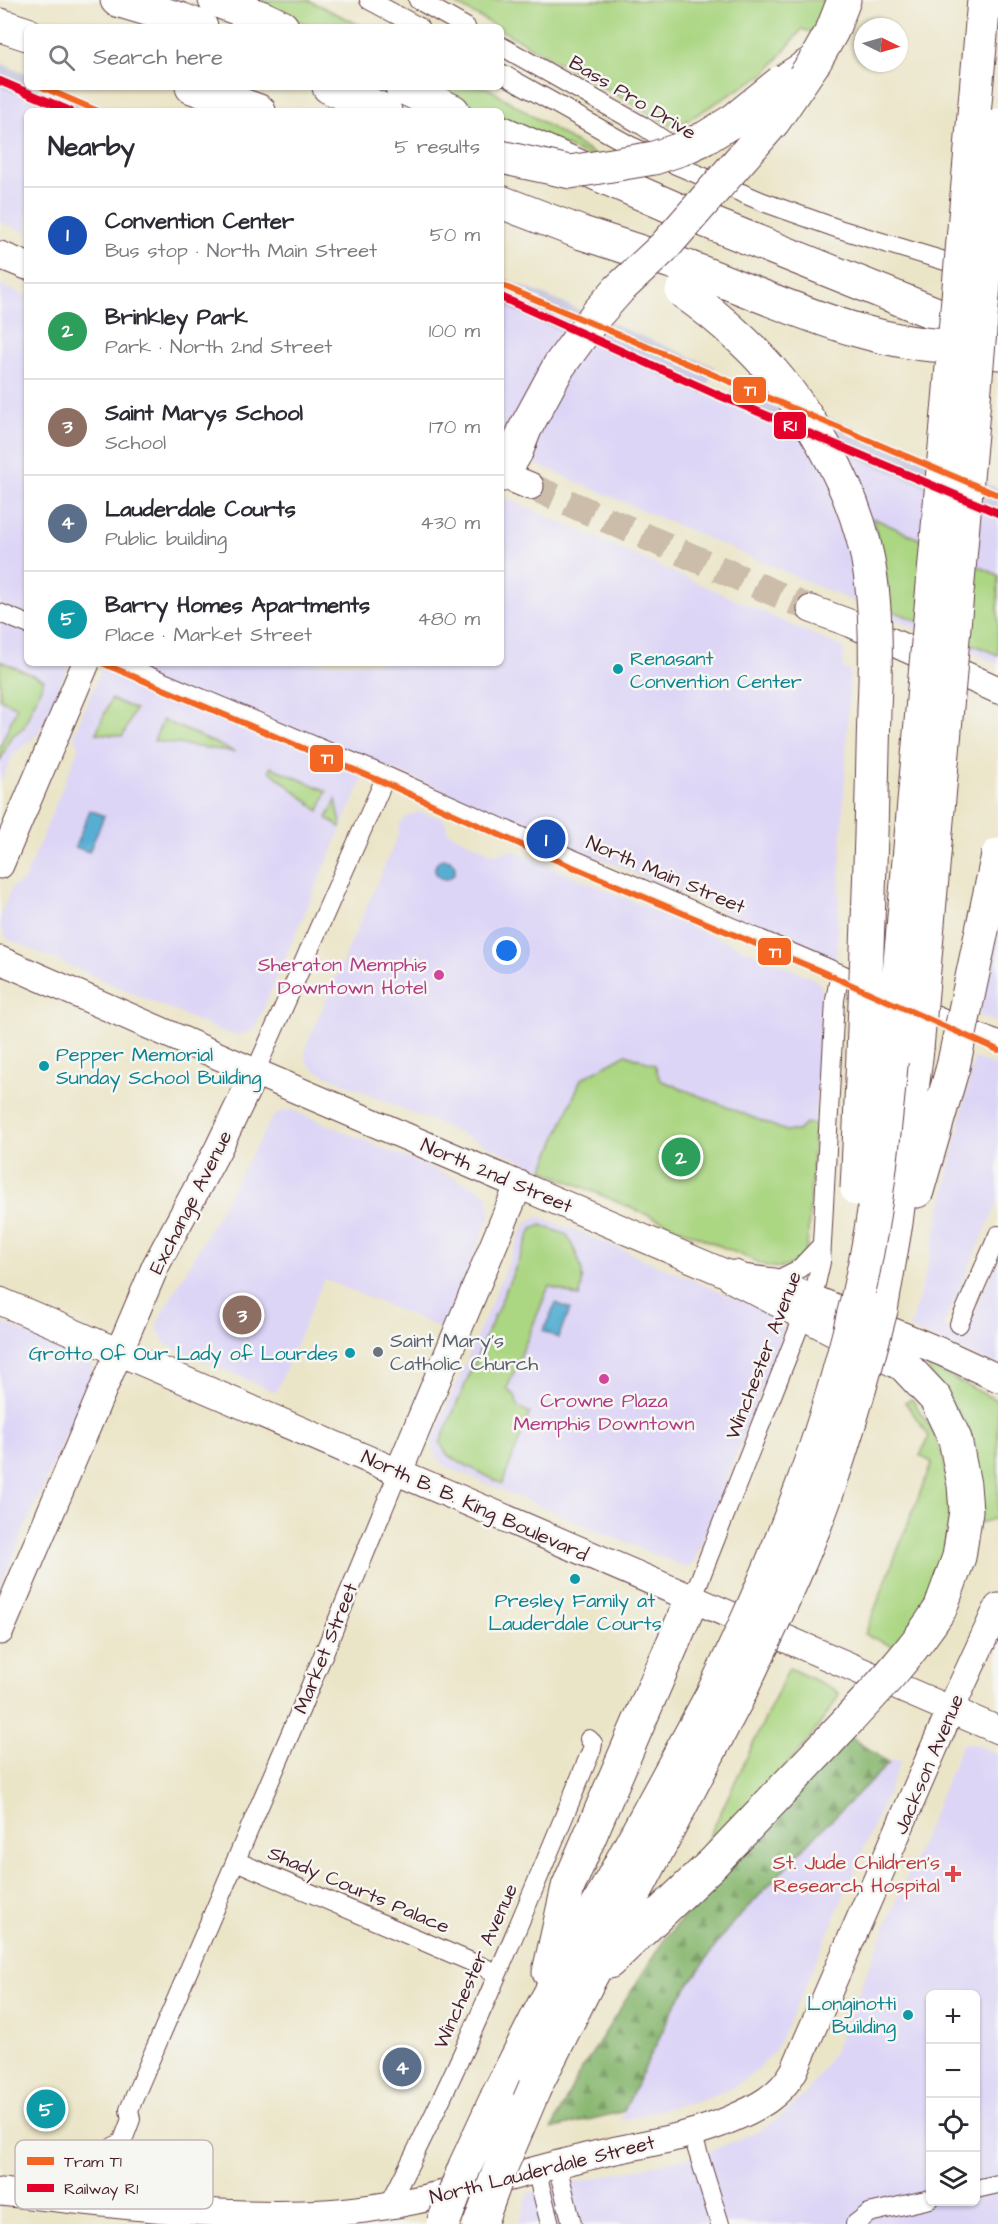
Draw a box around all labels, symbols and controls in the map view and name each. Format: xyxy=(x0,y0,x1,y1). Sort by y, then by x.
north arrow xyxy=(854,18,908,72)
search box xyxy=(24,24,504,90)
icon: search xyxy=(45,41,78,74)
text: Search here xyxy=(93,42,223,73)
street label: Bass Pro Drive xyxy=(564,49,701,147)
text: Nearby xyxy=(48,129,135,165)
text: 5 results xyxy=(395,133,480,161)
text: Convention Center xyxy=(105,206,294,237)
text: 1 xyxy=(66,221,69,249)
text: 50 m xyxy=(430,221,480,249)
text: Bus stop · North Main Street xyxy=(105,237,377,265)
text: Brinkley Park xyxy=(105,302,248,333)
text: 2 xyxy=(62,317,73,345)
text: 100 m xyxy=(429,317,480,345)
text: Park · North 2nd Street xyxy=(105,333,332,361)
line badge: T1 xyxy=(732,376,767,404)
text: T1 xyxy=(743,380,757,402)
text: Saint Marys School xyxy=(105,398,303,429)
line badge: R1 xyxy=(773,411,807,440)
text: 3 xyxy=(62,413,73,441)
text: 170 m xyxy=(429,413,480,441)
text: R1 xyxy=(783,415,798,437)
text: School xyxy=(105,429,166,457)
text: Lauderdale Courts xyxy=(105,494,296,525)
text: 4 xyxy=(61,509,74,537)
text: 430 m xyxy=(420,509,480,537)
text: Public building xyxy=(105,525,227,553)
text: Barry Homes Apartments xyxy=(105,590,370,621)
text: 5 xyxy=(60,605,75,633)
text: 480 m xyxy=(417,605,480,633)
text: Place · Market Street xyxy=(105,621,312,649)
place label: Renasant Convention Center xyxy=(630,645,802,696)
marker: Renasant Convention Center xyxy=(611,662,625,676)
line badge: T1 xyxy=(309,744,344,773)
text: T1 xyxy=(320,748,334,770)
pin: 1 xyxy=(526,816,566,862)
street label: North Main Street xyxy=(582,829,749,921)
your location xyxy=(492,936,521,965)
line badge: T1 xyxy=(757,937,792,966)
text: T1 xyxy=(768,942,782,964)
place label: Sheraton Memphis Downtown Hotel xyxy=(258,951,427,1002)
marker: Sheraton Memphis Downtown Hotel xyxy=(432,968,446,982)
place label: Pepper Memorial Sunday School Building xyxy=(56,1041,262,1093)
marker: Pepper Memorial Sunday School Building xyxy=(37,1059,51,1073)
street label: Exchange Avenue xyxy=(143,1126,240,1280)
street label: North 2nd Street xyxy=(416,1131,577,1221)
pin: 2 xyxy=(662,1134,700,1180)
street label: Winchester Avenue xyxy=(719,1267,809,1444)
pin: 3 xyxy=(222,1292,262,1338)
place label: Saint Mary's Catholic Church xyxy=(390,1327,538,1378)
place label: Grotto Of Our Lady of Lourdes xyxy=(29,1340,338,1369)
marker: Saint Mary's Catholic Church xyxy=(371,1345,385,1359)
marker: Grotto Of Our Lady of Lourdes xyxy=(343,1346,357,1360)
marker: Crowne Plaza Memphis Downtown xyxy=(597,1372,611,1386)
place label: Crowne Plaza Memphis Downtown xyxy=(514,1387,694,1438)
street label: North B. B. King Boulevard xyxy=(356,1443,593,1570)
marker: Presley Family at Lauderdale Courts xyxy=(568,1572,582,1586)
street label: Market Street xyxy=(287,1579,365,1718)
place label: Presley Family at Lauderdale Courts xyxy=(488,1587,662,1638)
street label: Jackson Avenue xyxy=(887,1690,971,1839)
street label: Shady Courts Palace xyxy=(263,1839,454,1942)
place label: St. Jude Children's Research Hospital xyxy=(773,1849,940,1900)
marker: St. Jude Children's Research Hospital xyxy=(944,1865,962,1883)
street label: Winchester Avenue xyxy=(427,1879,525,2053)
place label: Longinotti Building xyxy=(807,1990,896,2042)
map controls xyxy=(926,1990,980,2206)
button: + xyxy=(926,1990,980,2044)
marker: Longinotti Building xyxy=(901,2008,915,2022)
pin: 4 xyxy=(382,2044,422,2090)
button: − xyxy=(926,2044,980,2098)
pin: 5 xyxy=(26,2086,66,2132)
button: locate xyxy=(926,2098,980,2152)
street label: North Lauderdale Street xyxy=(427,2128,658,2212)
legend xyxy=(15,2140,213,2209)
text: Tram T1 xyxy=(64,2151,122,2173)
button: layers xyxy=(926,2152,980,2206)
text: Railway R1 xyxy=(64,2178,138,2201)

